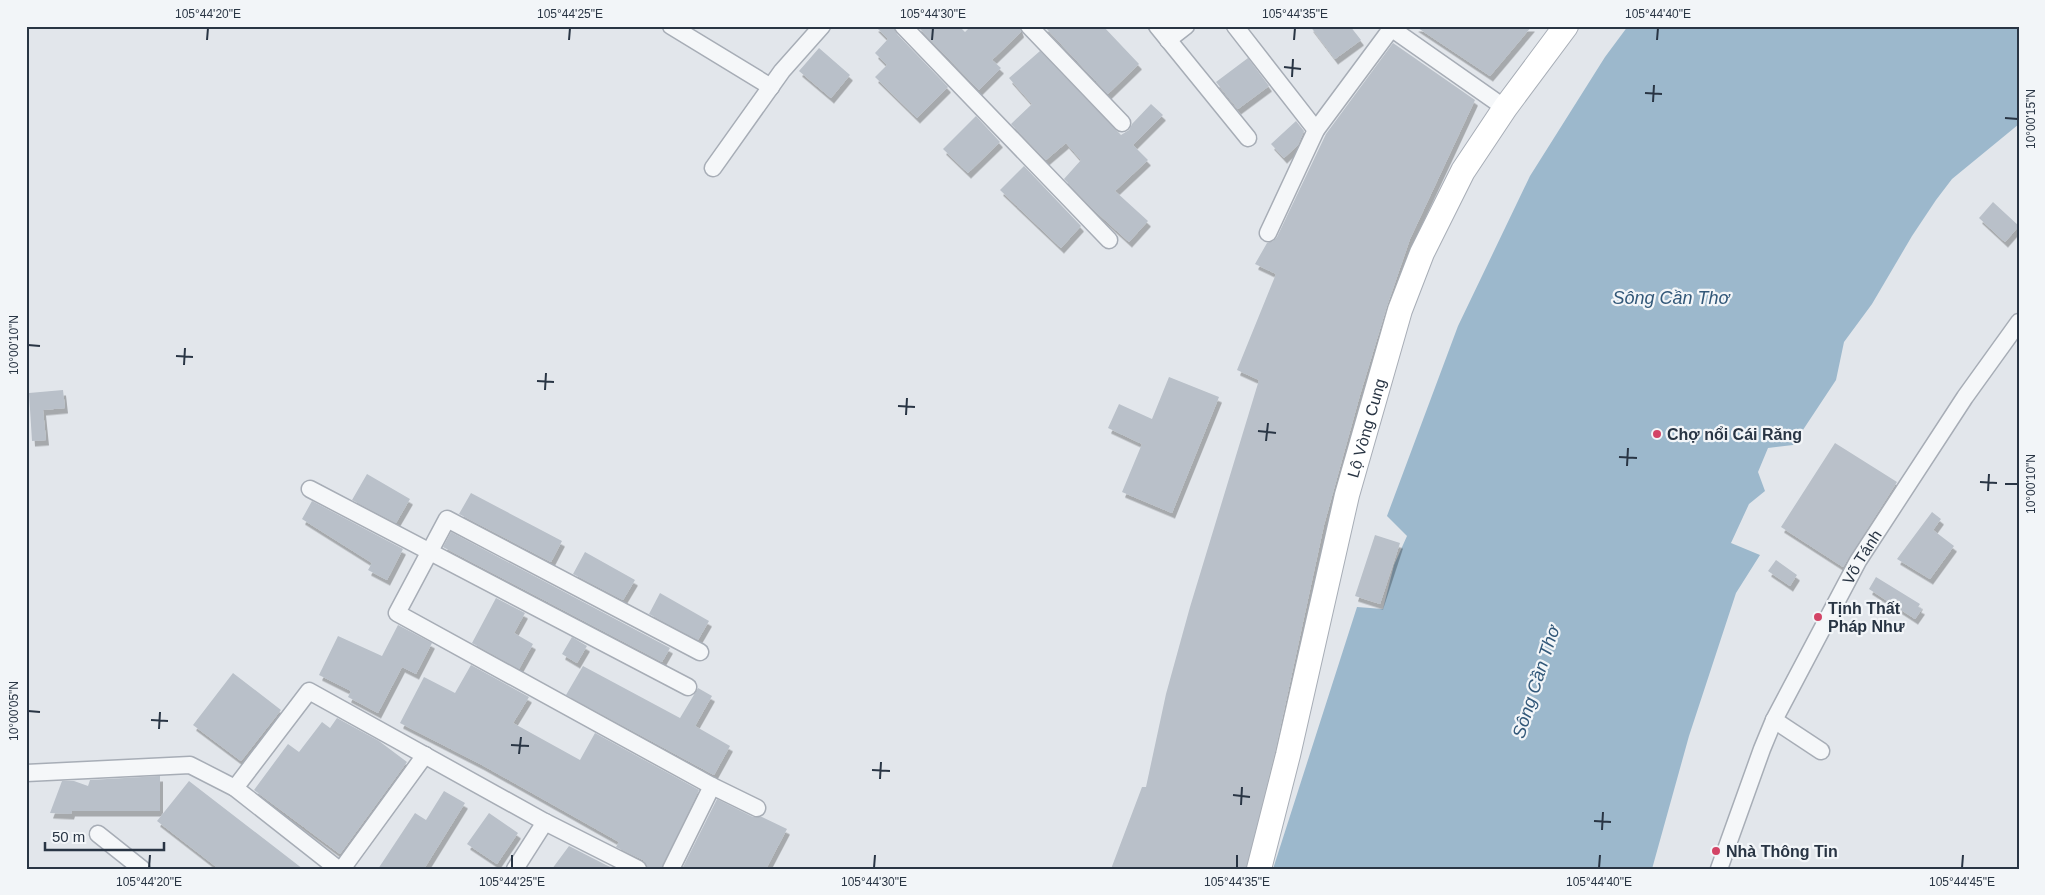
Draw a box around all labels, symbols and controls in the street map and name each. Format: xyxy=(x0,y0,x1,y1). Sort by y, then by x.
text: 105°44'20"E xyxy=(175,7,241,21)
text: 105°44'25"E xyxy=(537,7,603,21)
text: 105°44'30"E xyxy=(900,7,966,21)
text: 105°44'35"E xyxy=(1262,7,1328,21)
text: 105°44'40"E xyxy=(1625,7,1691,21)
text: 10°00'15"N xyxy=(2024,89,2038,149)
water label: Sông Cần Thơ xyxy=(1613,288,1732,308)
text: 10°00'10"N xyxy=(7,315,21,375)
street label: Lộ Vòng Cung xyxy=(1344,376,1388,479)
place label: Chợ nổi Cái Răng xyxy=(1667,426,1802,443)
marker: Chợ nổi Cái Răng xyxy=(1651,428,1663,440)
text: 10°00'10"N xyxy=(2024,454,2038,514)
street label: Võ Tánh xyxy=(1839,527,1884,587)
place label: Tịnh Thất Pháp Như xyxy=(1828,600,1905,635)
marker: Tịnh Thất Pháp Như xyxy=(1812,611,1824,623)
water label: Sông Cần Thơ xyxy=(1508,621,1564,741)
text: 10°00'05"N xyxy=(7,681,21,741)
scale bar xyxy=(45,820,164,852)
text: 50 m xyxy=(52,828,85,845)
place label: Nhà Thông Tin xyxy=(1726,843,1838,860)
marker: Nhà Thông Tin xyxy=(1710,845,1722,857)
text: 105°44'20"E xyxy=(116,875,182,889)
text: 105°44'25"E xyxy=(479,875,545,889)
text: 105°44'30"E xyxy=(841,875,907,889)
text: 105°44'35"E xyxy=(1204,875,1270,889)
text: 105°44'40"E xyxy=(1566,875,1632,889)
text: 105°44'45"E xyxy=(1929,875,1995,889)

